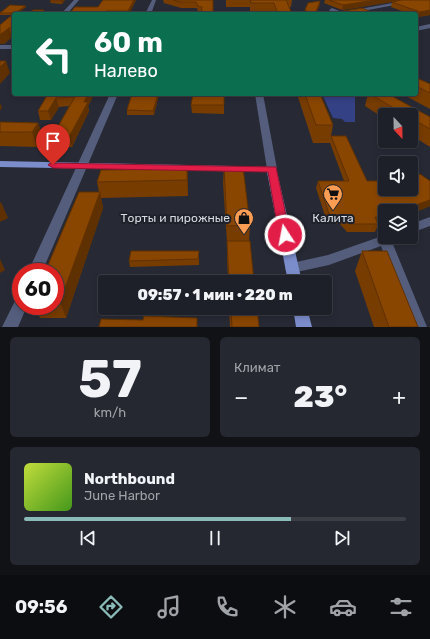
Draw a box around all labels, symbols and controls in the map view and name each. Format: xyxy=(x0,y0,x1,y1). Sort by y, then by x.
text: 60 m xyxy=(94,26,163,59)
icon: left xyxy=(28,28,80,80)
text: Налево xyxy=(94,60,158,82)
north arrow xyxy=(378,108,418,148)
map controls xyxy=(378,108,418,244)
pin xyxy=(36,124,70,165)
icon: arrive xyxy=(42,130,64,152)
button: sound xyxy=(378,156,418,196)
supermarket icon: Калита xyxy=(322,183,344,211)
button: layers xyxy=(378,204,418,244)
shop icon: Торты и пирожные xyxy=(233,207,255,235)
place label: Торты и пирожные xyxy=(121,211,230,225)
place label: Калита xyxy=(312,211,354,225)
position arrow xyxy=(264,214,306,256)
speed limit sign: 60 xyxy=(12,263,64,315)
text: 09:57 · 1 мин · 220 m xyxy=(137,286,293,304)
text: 57 xyxy=(78,348,142,410)
text: Климат xyxy=(234,360,280,375)
text: 23° xyxy=(294,379,347,415)
text: − xyxy=(234,384,248,411)
text: + xyxy=(392,384,406,411)
text: km/h xyxy=(94,405,126,420)
text: Northbound xyxy=(84,470,175,488)
text: June Harbor xyxy=(84,488,160,503)
icon: previous xyxy=(77,527,99,549)
icon: pause xyxy=(204,527,226,549)
icon: next xyxy=(331,527,353,549)
icon: directions xyxy=(97,593,125,621)
icon: music xyxy=(155,593,183,621)
icon: phone xyxy=(213,593,241,621)
icon: climate xyxy=(271,593,299,621)
icon: car xyxy=(329,593,357,621)
icon: filters xyxy=(387,593,415,621)
text: 09:56 xyxy=(15,596,67,618)

